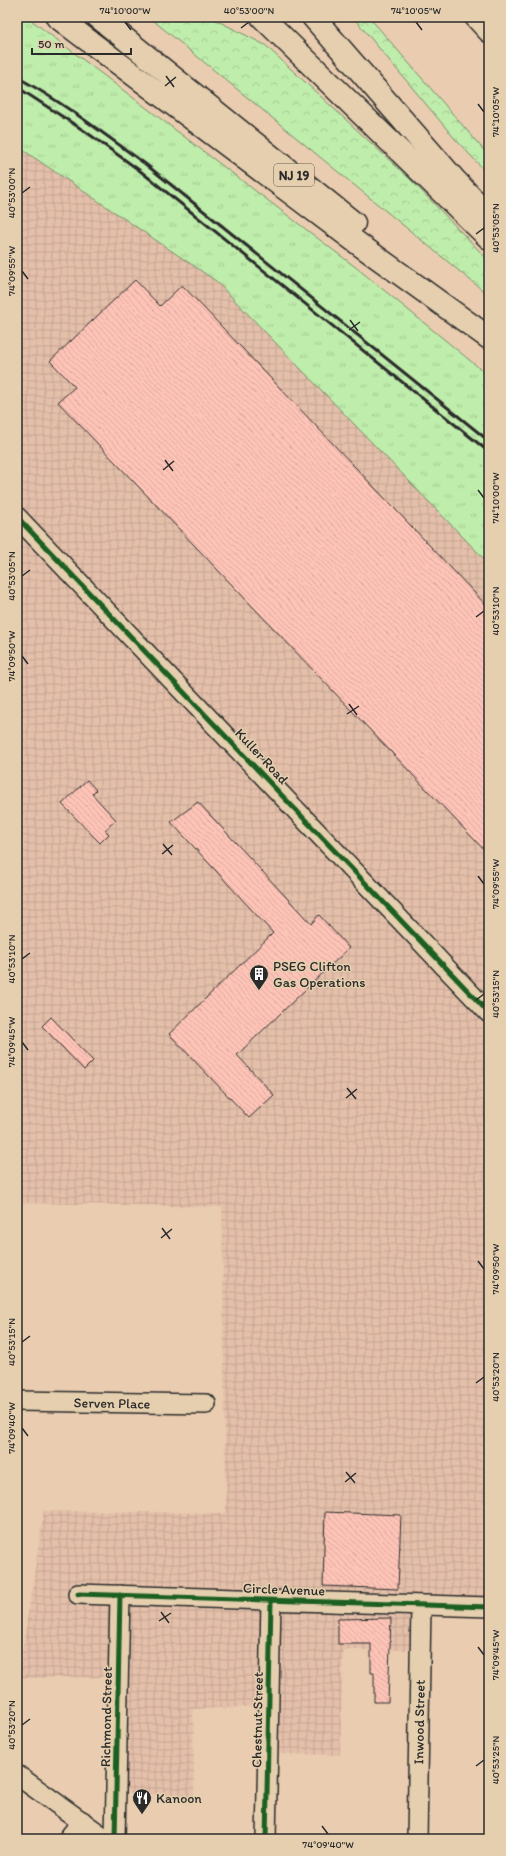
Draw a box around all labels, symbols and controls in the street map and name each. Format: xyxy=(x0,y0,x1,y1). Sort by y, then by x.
text: 74°10'00"W xyxy=(99,4,151,17)
text: 40°53'00"N xyxy=(224,4,274,17)
text: 74°10'05"W xyxy=(391,4,442,17)
scale bar xyxy=(32,30,131,56)
text: 50 m xyxy=(38,37,64,51)
text: 74°10'05"W xyxy=(489,86,502,137)
road number: NJ 19 xyxy=(274,164,314,186)
text: 40°53'00"N xyxy=(5,168,18,218)
text: 40°53'05"N xyxy=(489,203,502,253)
text: 74°09'55"W xyxy=(5,246,18,296)
text: 74°10'00"W xyxy=(489,472,502,524)
text: 40°53'05"N xyxy=(5,551,18,601)
text: 40°53'10"N xyxy=(489,586,502,635)
text: 74°09'50"W xyxy=(5,630,18,681)
street label: Kuller Road xyxy=(231,725,292,788)
text: 74°09'55"W xyxy=(489,859,502,909)
text: 40°53'10"N xyxy=(5,934,18,983)
place label: PSEG Clifton Gas Operations xyxy=(273,958,366,991)
building icon: PSEG Clifton Gas Operations xyxy=(248,963,270,991)
text: 40°53'15"N xyxy=(489,970,502,1018)
text: 74°09'45"W xyxy=(5,1016,18,1067)
text: 74°09'50"W xyxy=(489,1243,502,1294)
text: 40°53'15"N xyxy=(5,1318,18,1366)
text: 40°53'20"N xyxy=(489,1352,502,1402)
street label: Serven Place xyxy=(74,1394,151,1413)
text: 74°09'40"W xyxy=(5,1402,18,1454)
street label: Circle Avenue xyxy=(243,1580,326,1599)
text: 74°09'45"W xyxy=(489,1629,502,1680)
street label: Richmond Street xyxy=(97,1667,116,1767)
street label: Chestnut Street xyxy=(248,1672,267,1768)
street label: Inwood Street xyxy=(410,1679,429,1765)
text: 40°53'20"N xyxy=(5,1700,18,1750)
text: 40°53'25"N xyxy=(489,1735,502,1784)
restaurant icon: Kanoon xyxy=(131,1787,153,1815)
place label: Kanoon xyxy=(156,1790,202,1807)
text: 74°09'40"W xyxy=(302,1838,354,1851)

